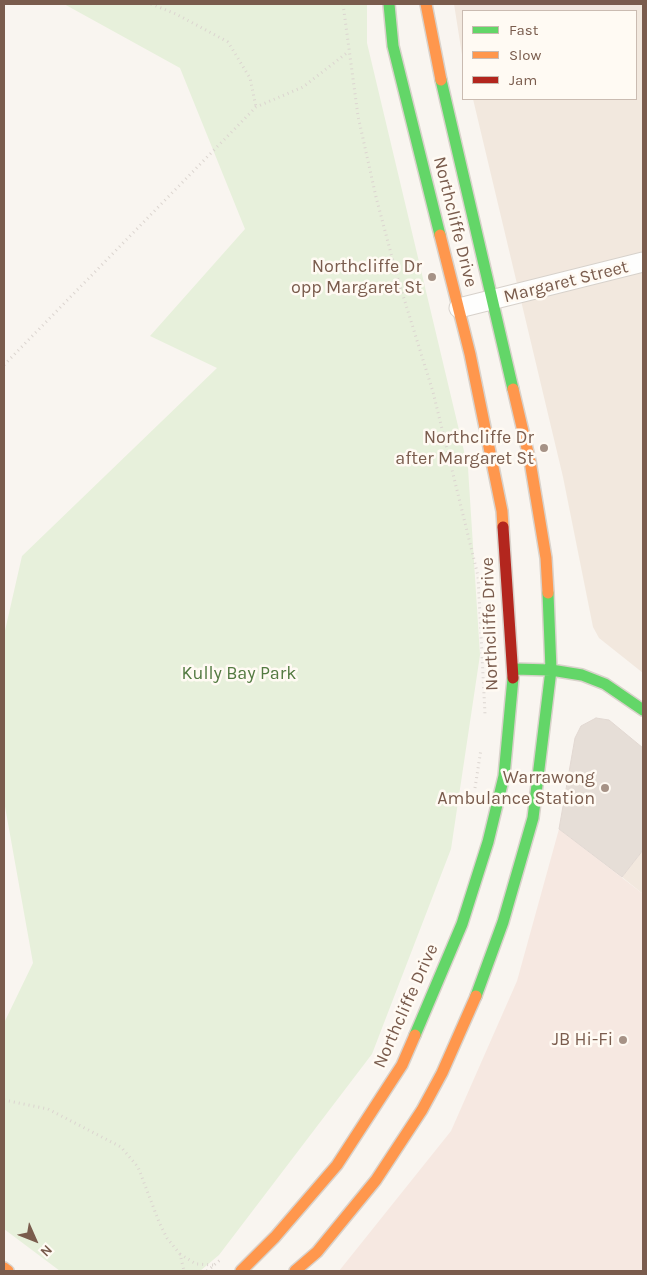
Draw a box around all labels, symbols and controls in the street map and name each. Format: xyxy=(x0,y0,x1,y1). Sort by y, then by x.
legend xyxy=(462,10,637,100)
text: Fast xyxy=(509,21,538,39)
text: Slow xyxy=(509,46,541,64)
text: Jam xyxy=(509,71,537,89)
street label: Northcliffe Drive xyxy=(428,154,482,290)
place label: Northcliffe Dr opp Margaret St xyxy=(291,256,422,298)
street label: Margaret Street xyxy=(501,256,631,308)
marker: Northcliffe Dr opp Margaret St xyxy=(426,271,438,283)
place label: Northcliffe Dr after Margaret St xyxy=(395,427,534,469)
marker: Northcliffe Dr after Margaret St xyxy=(538,442,550,454)
street label: Northcliffe Drive xyxy=(477,557,503,691)
park label: Kully Bay Park xyxy=(182,663,296,685)
place label: Warrawong Ambulance Station xyxy=(437,767,595,810)
marker: Warrawong Ambulance Station xyxy=(599,782,611,794)
street label: Northcliffe Drive xyxy=(369,940,443,1072)
place label: JB Hi-Fi xyxy=(552,1029,613,1051)
marker: JB Hi-Fi xyxy=(617,1034,629,1046)
north arrow xyxy=(10,1215,60,1265)
text: N xyxy=(37,1241,56,1260)

